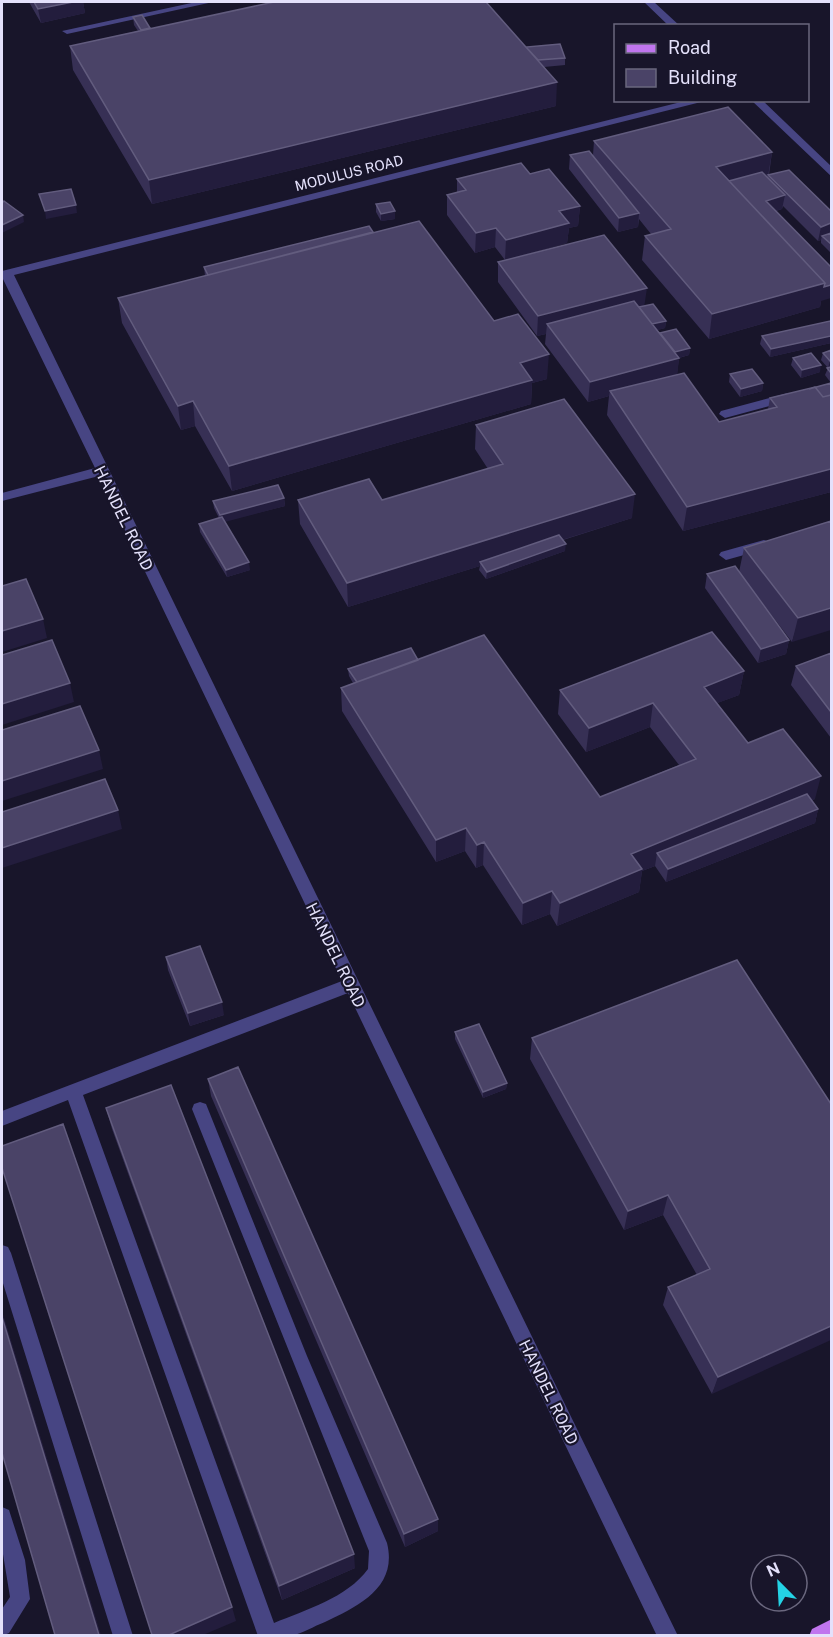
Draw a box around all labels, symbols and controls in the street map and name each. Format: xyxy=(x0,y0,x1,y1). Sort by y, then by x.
legend xyxy=(614,24,809,102)
text: Road xyxy=(668,37,711,58)
text: Building xyxy=(668,67,737,88)
street label: MODULUS ROAD xyxy=(293,152,405,194)
street label: HANDEL ROAD xyxy=(90,463,157,574)
street label: HANDEL ROAD xyxy=(302,900,369,1011)
street label: HANDEL ROAD xyxy=(515,1337,582,1448)
north arrow xyxy=(749,1553,809,1613)
text: N xyxy=(764,1559,783,1581)

